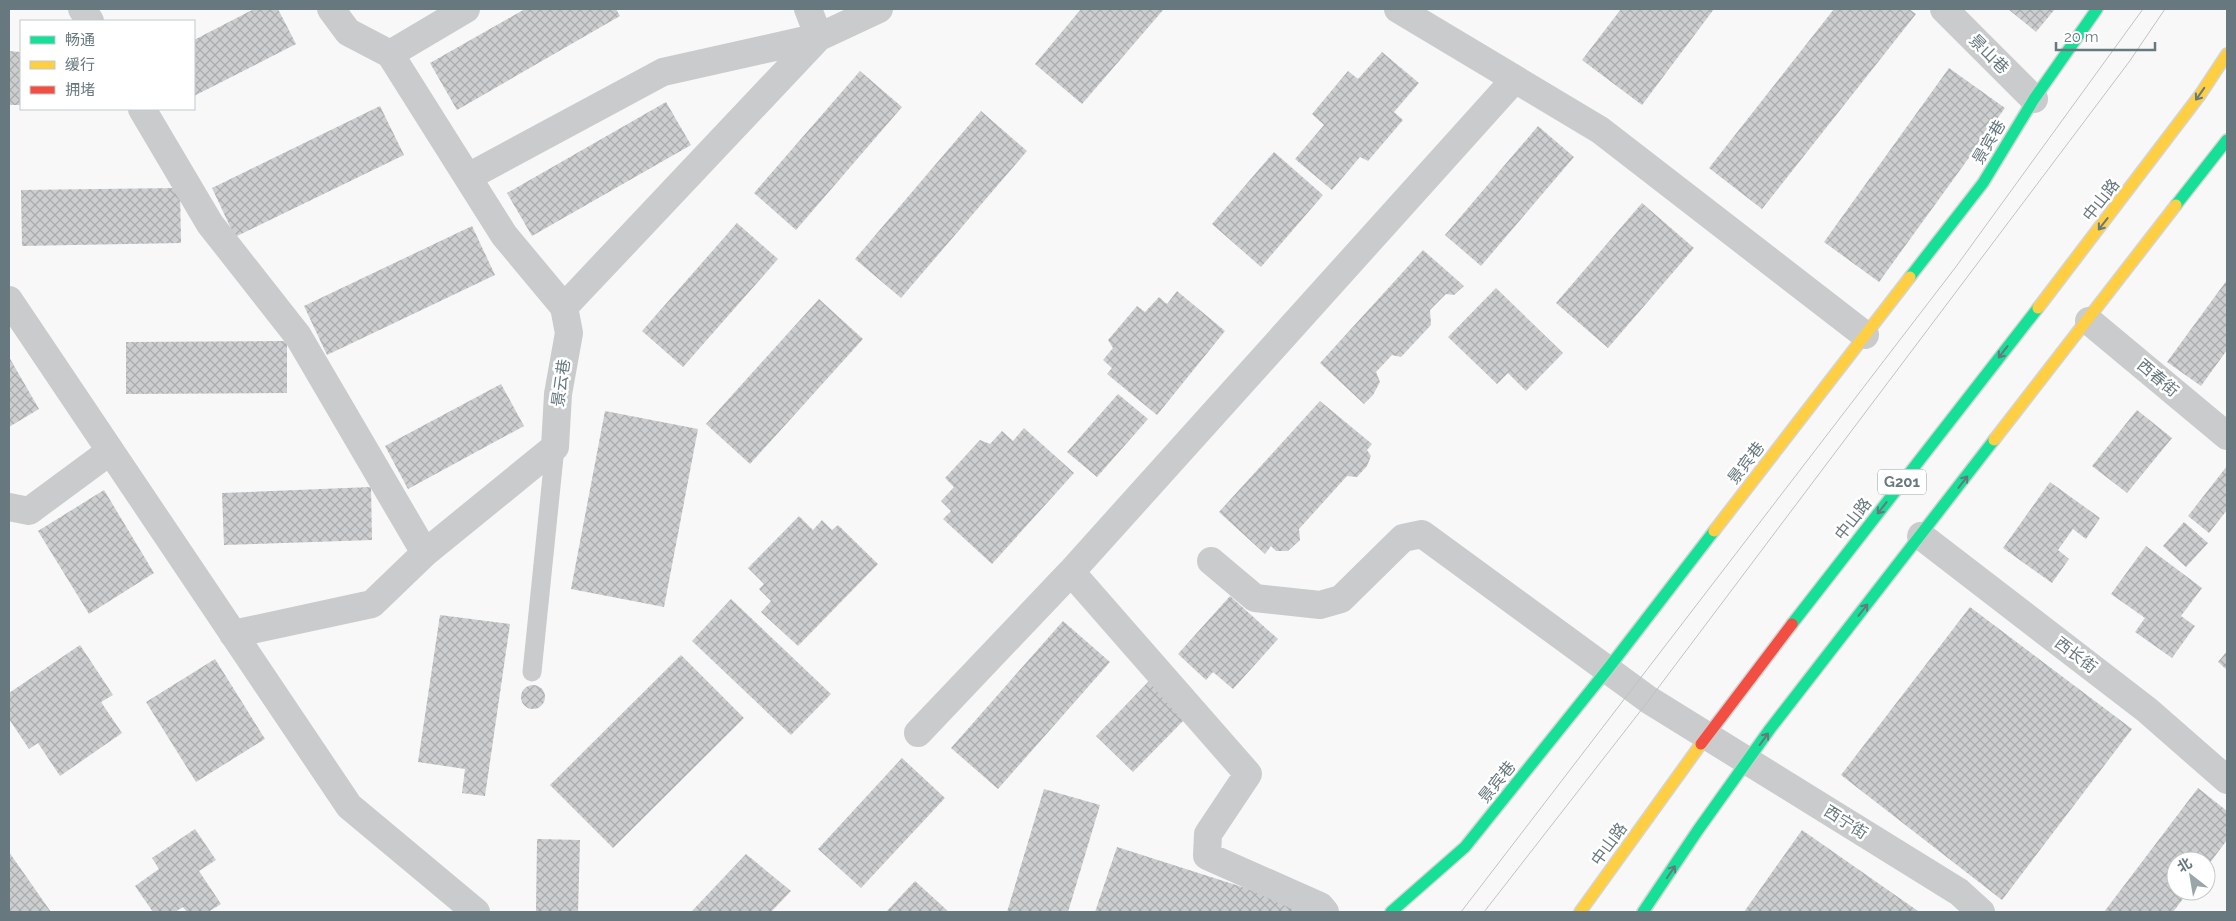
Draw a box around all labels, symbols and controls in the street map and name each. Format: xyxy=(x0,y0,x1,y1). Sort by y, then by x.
legend xyxy=(20,20,195,110)
scale bar xyxy=(2056,20,2155,52)
text: 20 m xyxy=(2064,28,2099,46)
street label: 景山巷 xyxy=(1965,30,2013,78)
text: 畅通 xyxy=(65,31,95,49)
text: 缓行 xyxy=(65,56,95,74)
text: 拥堵 xyxy=(65,81,95,99)
one-way arrow xyxy=(2195,87,2205,101)
street label: 景宾巷 xyxy=(1968,117,2010,167)
street label: 中山路 xyxy=(2079,175,2123,225)
one-way arrow xyxy=(2097,217,2108,230)
one-way arrow xyxy=(1998,346,2009,359)
street label: 西春街 xyxy=(2134,355,2182,401)
street label: 景云巷 xyxy=(548,358,574,408)
street label: 景宾巷 xyxy=(1724,438,1768,488)
road number: G201 xyxy=(1878,470,1926,494)
one-way arrow xyxy=(1958,475,1968,489)
street label: 中山路 xyxy=(1831,494,1875,544)
one-way arrow xyxy=(1877,502,1888,515)
one-way arrow xyxy=(1858,603,1868,617)
street label: 西长街 xyxy=(2051,633,2101,677)
one-way arrow xyxy=(1758,732,1769,746)
street label: 景宾巷 xyxy=(1475,757,1519,807)
street label: 西宁街 xyxy=(1821,801,1871,843)
street label: 中山路 xyxy=(1587,819,1631,869)
north arrow xyxy=(2166,851,2216,901)
text: 北 xyxy=(2174,854,2194,875)
one-way arrow xyxy=(1666,865,1676,879)

